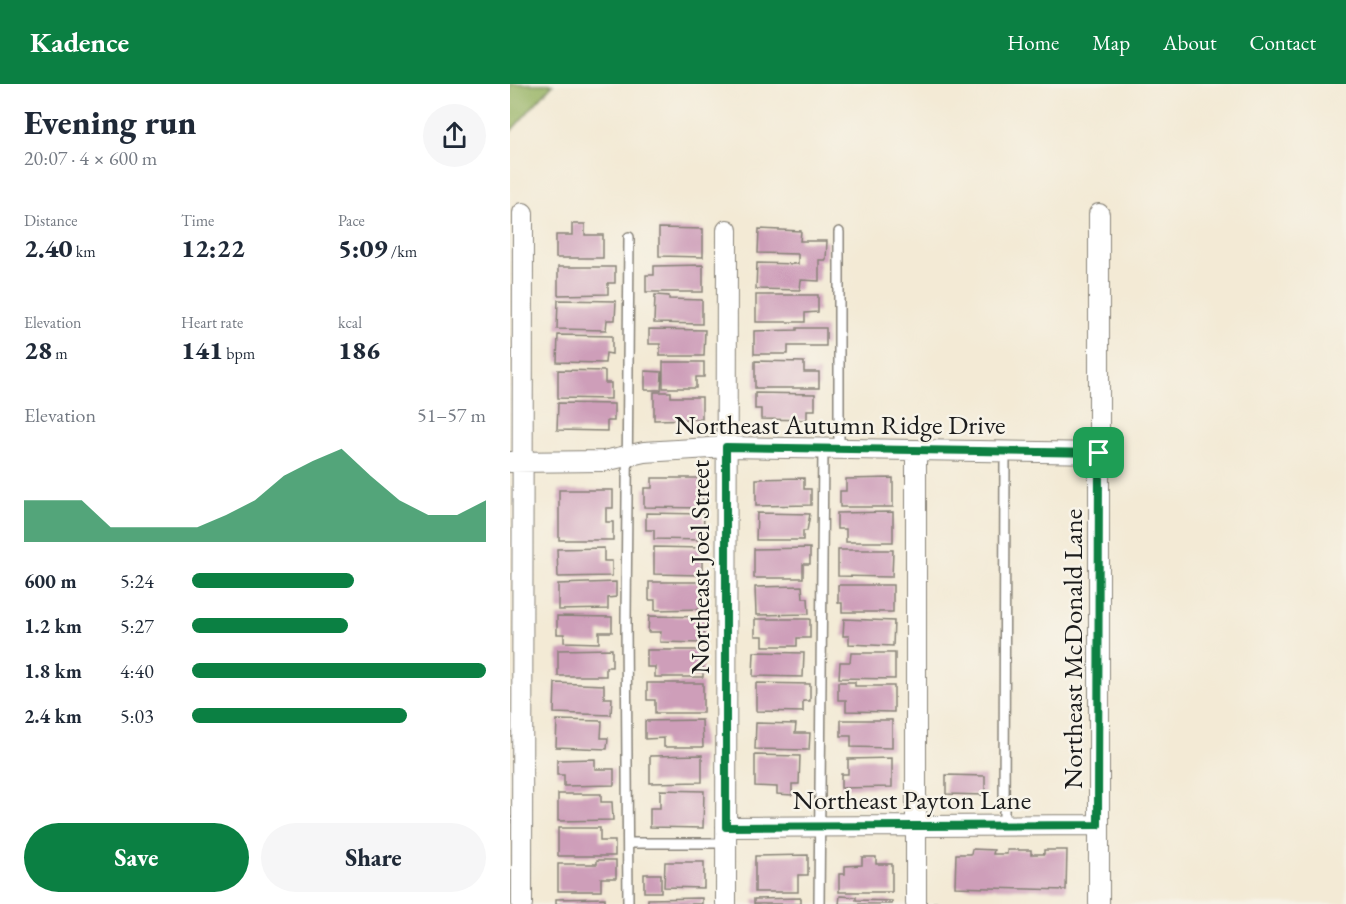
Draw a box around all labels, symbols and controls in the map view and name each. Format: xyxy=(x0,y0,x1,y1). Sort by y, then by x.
text: Kadence xyxy=(30,24,129,60)
text: Home xyxy=(1007,29,1059,56)
text: Map xyxy=(1092,29,1130,56)
text: About xyxy=(1163,29,1216,56)
text: Contact xyxy=(1249,29,1316,56)
text: Evening run xyxy=(24,101,196,144)
button: share xyxy=(423,104,486,167)
text: 20:07 · 4 × 600 m xyxy=(24,145,157,171)
text: Distance xyxy=(24,210,77,231)
text: Time xyxy=(181,210,214,231)
text: Pace xyxy=(338,210,365,231)
text: 2.40 xyxy=(24,231,73,265)
text: 12:22 xyxy=(181,231,245,265)
text: 5:09 xyxy=(338,231,388,265)
text: km xyxy=(73,241,96,262)
text: /km xyxy=(388,241,417,262)
text: Elevation xyxy=(24,312,82,333)
text: Heart rate xyxy=(181,312,243,333)
text: kcal xyxy=(338,312,362,333)
text: 28 xyxy=(24,333,52,367)
text: 141 xyxy=(181,333,223,367)
text: 186 xyxy=(338,333,380,367)
text: m xyxy=(52,343,68,364)
text: bpm xyxy=(223,343,255,364)
text: Elevation xyxy=(24,402,96,428)
text: 51–57 m xyxy=(417,402,486,428)
street label: Northeast Autumn Ridge Drive xyxy=(674,407,1006,442)
pin xyxy=(1073,427,1124,478)
icon: arrive xyxy=(1082,436,1115,469)
street label: Northeast Joel Street xyxy=(682,459,717,674)
street label: Northeast McDonald Lane xyxy=(1055,509,1090,789)
text: 600 m xyxy=(24,568,77,594)
text: 5:24 xyxy=(120,568,154,594)
text: 1.2 km xyxy=(24,613,82,639)
text: 5:27 xyxy=(120,613,154,639)
text: 1.8 km xyxy=(24,658,82,684)
text: 4:40 xyxy=(120,658,154,684)
text: 2.4 km xyxy=(24,703,82,729)
text: 5:03 xyxy=(120,703,154,729)
street label: Northeast Payton Lane xyxy=(793,782,1031,817)
button: Save xyxy=(24,823,249,892)
button: Share xyxy=(261,823,486,892)

